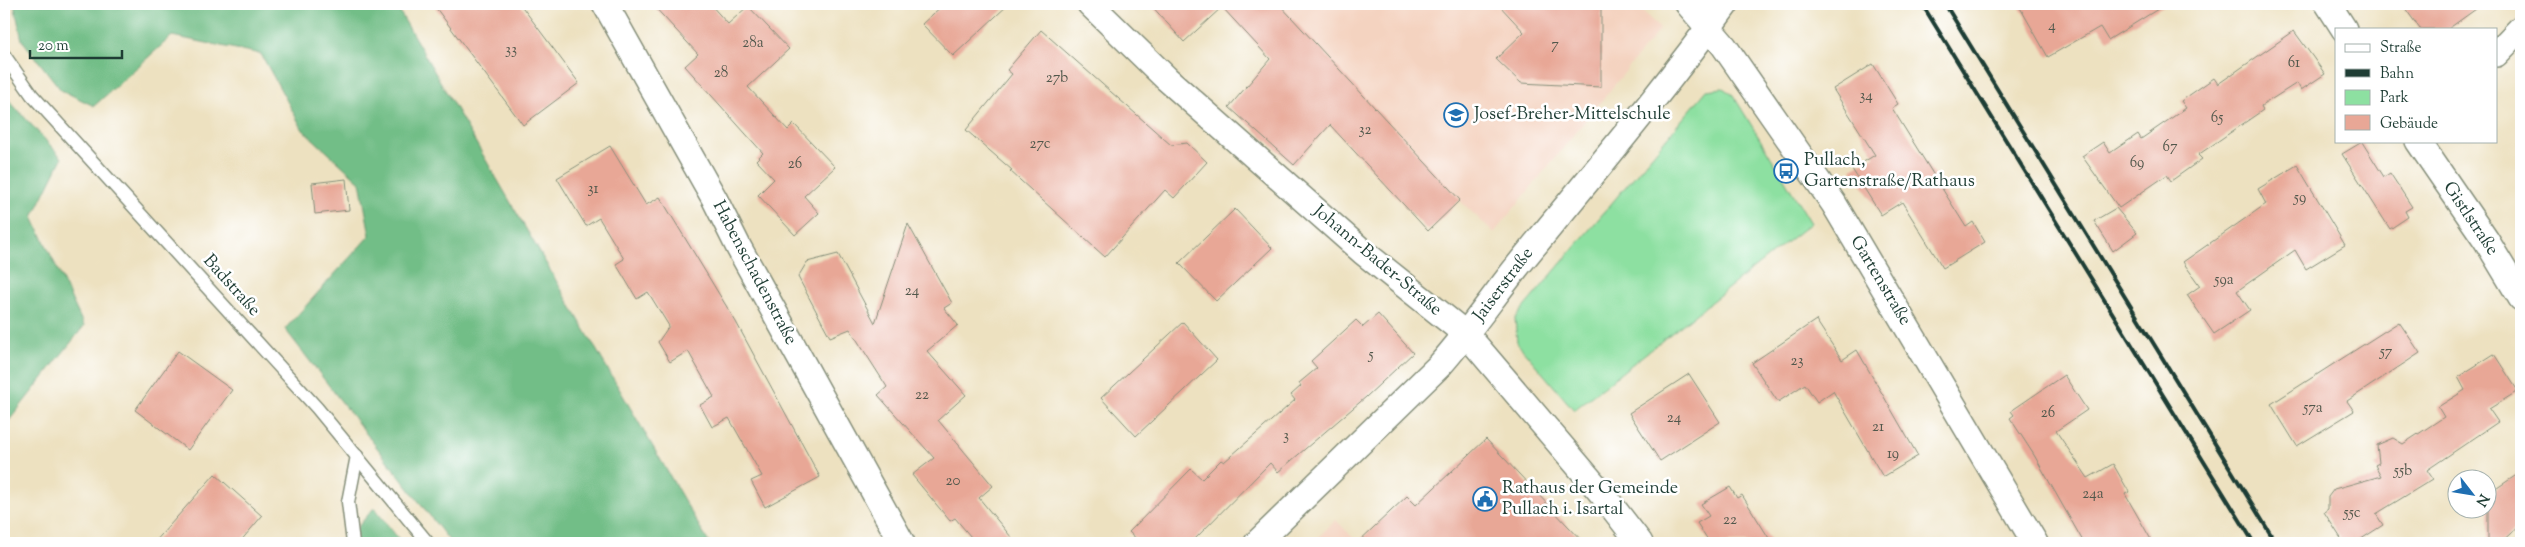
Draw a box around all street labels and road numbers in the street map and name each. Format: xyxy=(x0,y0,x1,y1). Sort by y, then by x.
street label: Gistlstraße xyxy=(2436,177,2504,261)
street label: Habenschadenstraße xyxy=(705,196,803,350)
street label: Johann-Bader-Straße xyxy=(1306,198,1447,323)
street label: Gartenstraße xyxy=(1843,231,1917,331)
street label: Jaiserstraße xyxy=(1467,242,1541,328)
street label: Badstraße xyxy=(196,249,266,323)

